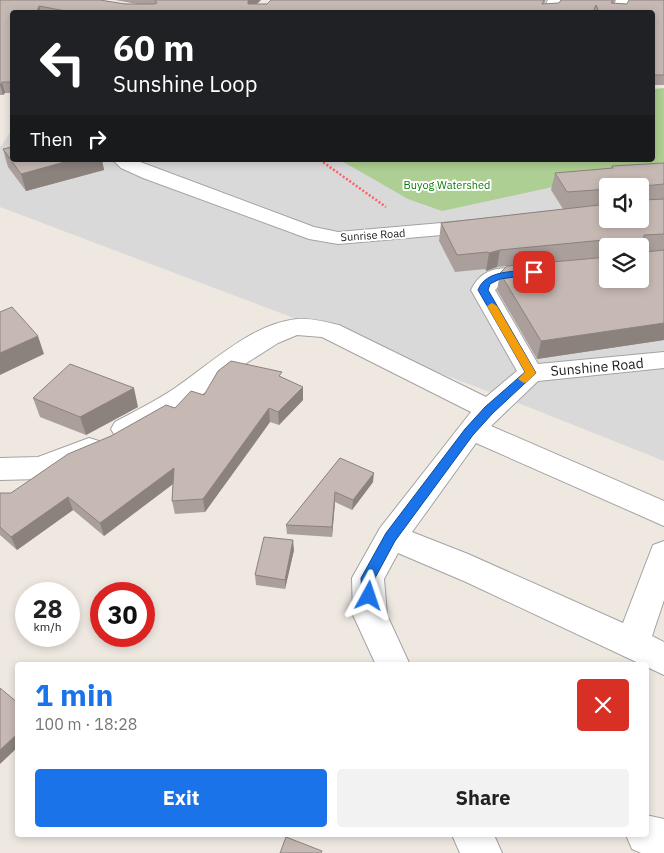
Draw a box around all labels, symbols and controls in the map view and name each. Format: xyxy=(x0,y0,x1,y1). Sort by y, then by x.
text: 60 m xyxy=(113,25,195,71)
icon: left xyxy=(30,30,95,95)
text: Sunshine Loop xyxy=(113,69,257,98)
icon: right xyxy=(83,125,111,153)
text: Then xyxy=(30,127,73,151)
park label: Buyog Watershed xyxy=(404,178,490,192)
map controls xyxy=(599,178,649,288)
button: sound xyxy=(599,178,649,228)
street label: Sunrise Road xyxy=(340,226,406,244)
button: layers xyxy=(599,238,649,288)
pin xyxy=(513,251,555,293)
icon: arrive xyxy=(520,258,548,286)
street label: Sunshine Road xyxy=(550,354,644,380)
position arrow xyxy=(342,569,394,621)
speed limit sign: 30 xyxy=(90,582,155,647)
text: 28 xyxy=(32,592,63,625)
text: km/h xyxy=(33,619,62,634)
text: 1 min xyxy=(35,675,113,714)
button: close xyxy=(577,679,629,731)
text: 100 m · 18:28 xyxy=(35,714,137,734)
button: Exit xyxy=(35,769,327,827)
button: Share xyxy=(337,769,629,827)

